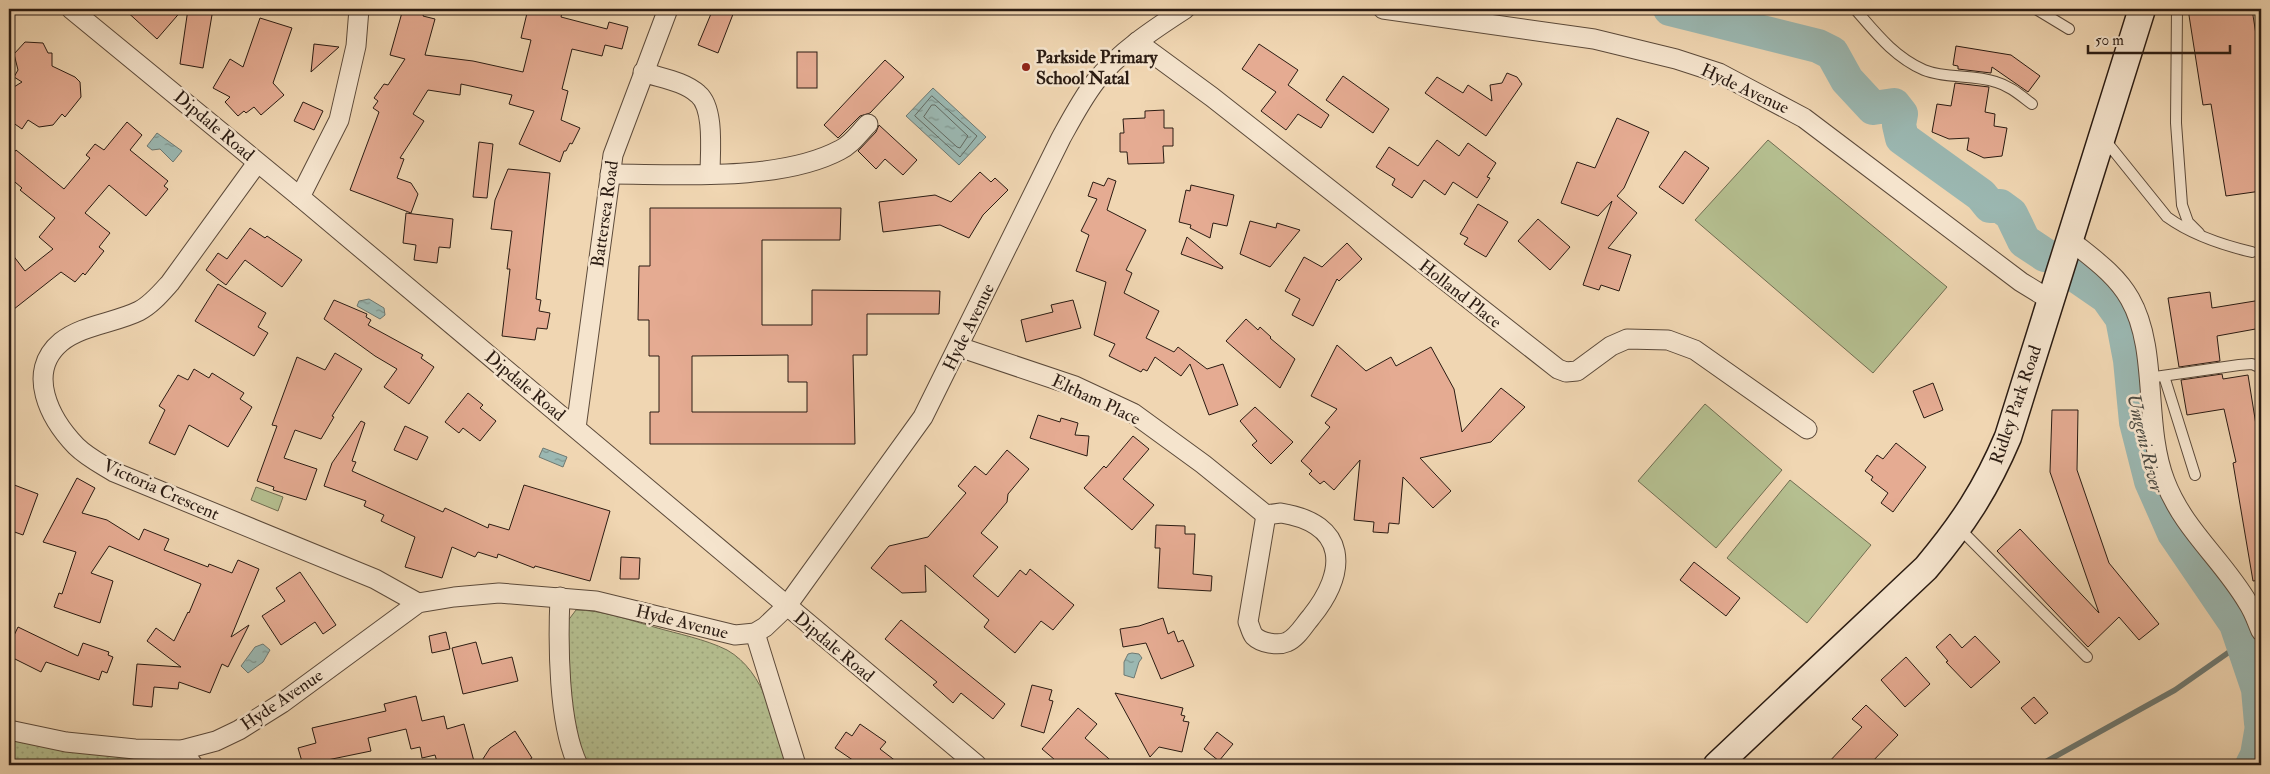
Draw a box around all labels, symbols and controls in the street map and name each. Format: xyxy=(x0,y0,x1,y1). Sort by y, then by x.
scale bar xyxy=(2088,22,2230,54)
text: 50 m xyxy=(2095,31,2124,50)
place label: Parkside Primary School Natal xyxy=(1036,46,1159,90)
street label: Hyde Avenue xyxy=(1697,59,1793,120)
marker: Parkside Primary School Natal xyxy=(1020,61,1032,73)
street label: Dipdale Road xyxy=(169,86,259,166)
street label: Battersea Road xyxy=(586,159,624,269)
street label: Holland Place xyxy=(1414,254,1506,334)
street label: Hyde Avenue xyxy=(938,279,1000,375)
street label: Ridley Park Road xyxy=(1985,342,2047,468)
street label: Dipdale Road xyxy=(480,346,570,426)
street label: Eltham Place xyxy=(1048,369,1144,431)
water label: Umgeni River xyxy=(2121,391,2169,496)
street label: Victoria Crescent xyxy=(99,454,223,526)
street label: Hyde Avenue xyxy=(633,599,731,645)
street label: Dipdale Road xyxy=(789,607,879,687)
street label: Hyde Avenue xyxy=(236,664,328,736)

